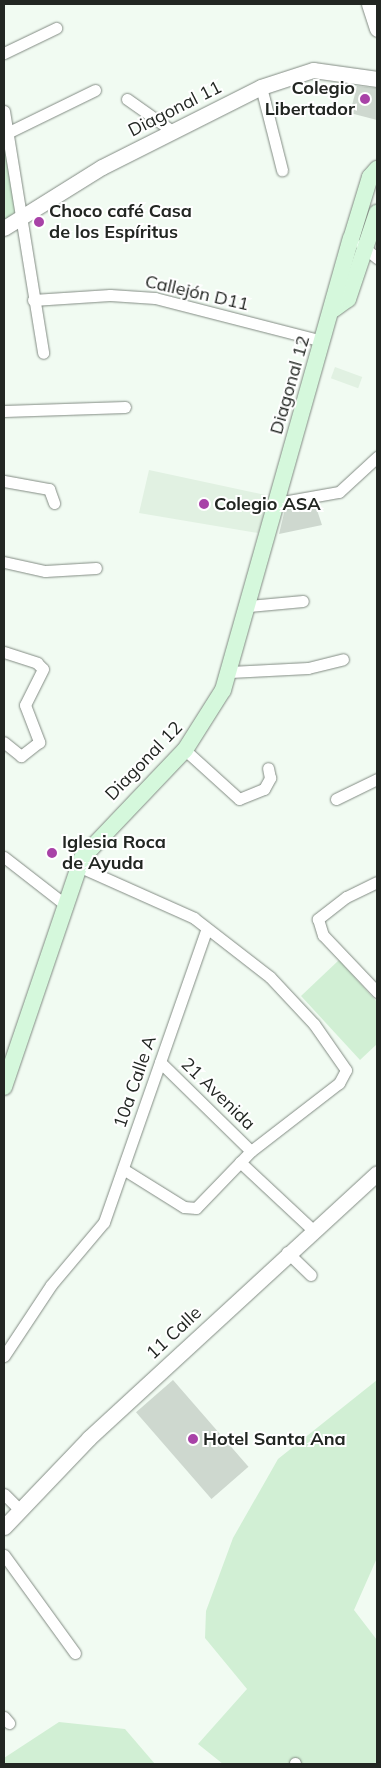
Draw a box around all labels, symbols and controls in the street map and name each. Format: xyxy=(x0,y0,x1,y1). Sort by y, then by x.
street label: Diagonal 11 xyxy=(125,76,225,142)
place label: Colegio Libertador xyxy=(265,78,355,120)
marker: Colegio Libertador xyxy=(359,93,371,105)
place label: Choco café Casa de los Espíritus xyxy=(49,201,192,243)
marker: Choco café Casa de los Espíritus xyxy=(33,216,45,228)
street label: Callejón D11 xyxy=(143,271,251,315)
street label: Diagonal 12 xyxy=(266,333,314,437)
place label: Colegio ASA xyxy=(214,493,321,515)
marker: Colegio ASA xyxy=(198,498,210,510)
street label: Diagonal 12 xyxy=(101,717,187,805)
place label: Iglesia Roca de Ayuda xyxy=(62,832,166,874)
marker: Iglesia Roca de Ayuda xyxy=(46,847,58,859)
street label: 10a Calle A xyxy=(109,1033,161,1131)
street label: 21 Avenida xyxy=(176,1053,260,1135)
street label: 11 Calle xyxy=(142,1302,206,1364)
place label: Hotel Santa Ana xyxy=(203,1428,346,1450)
marker: Hotel Santa Ana xyxy=(187,1433,199,1445)

